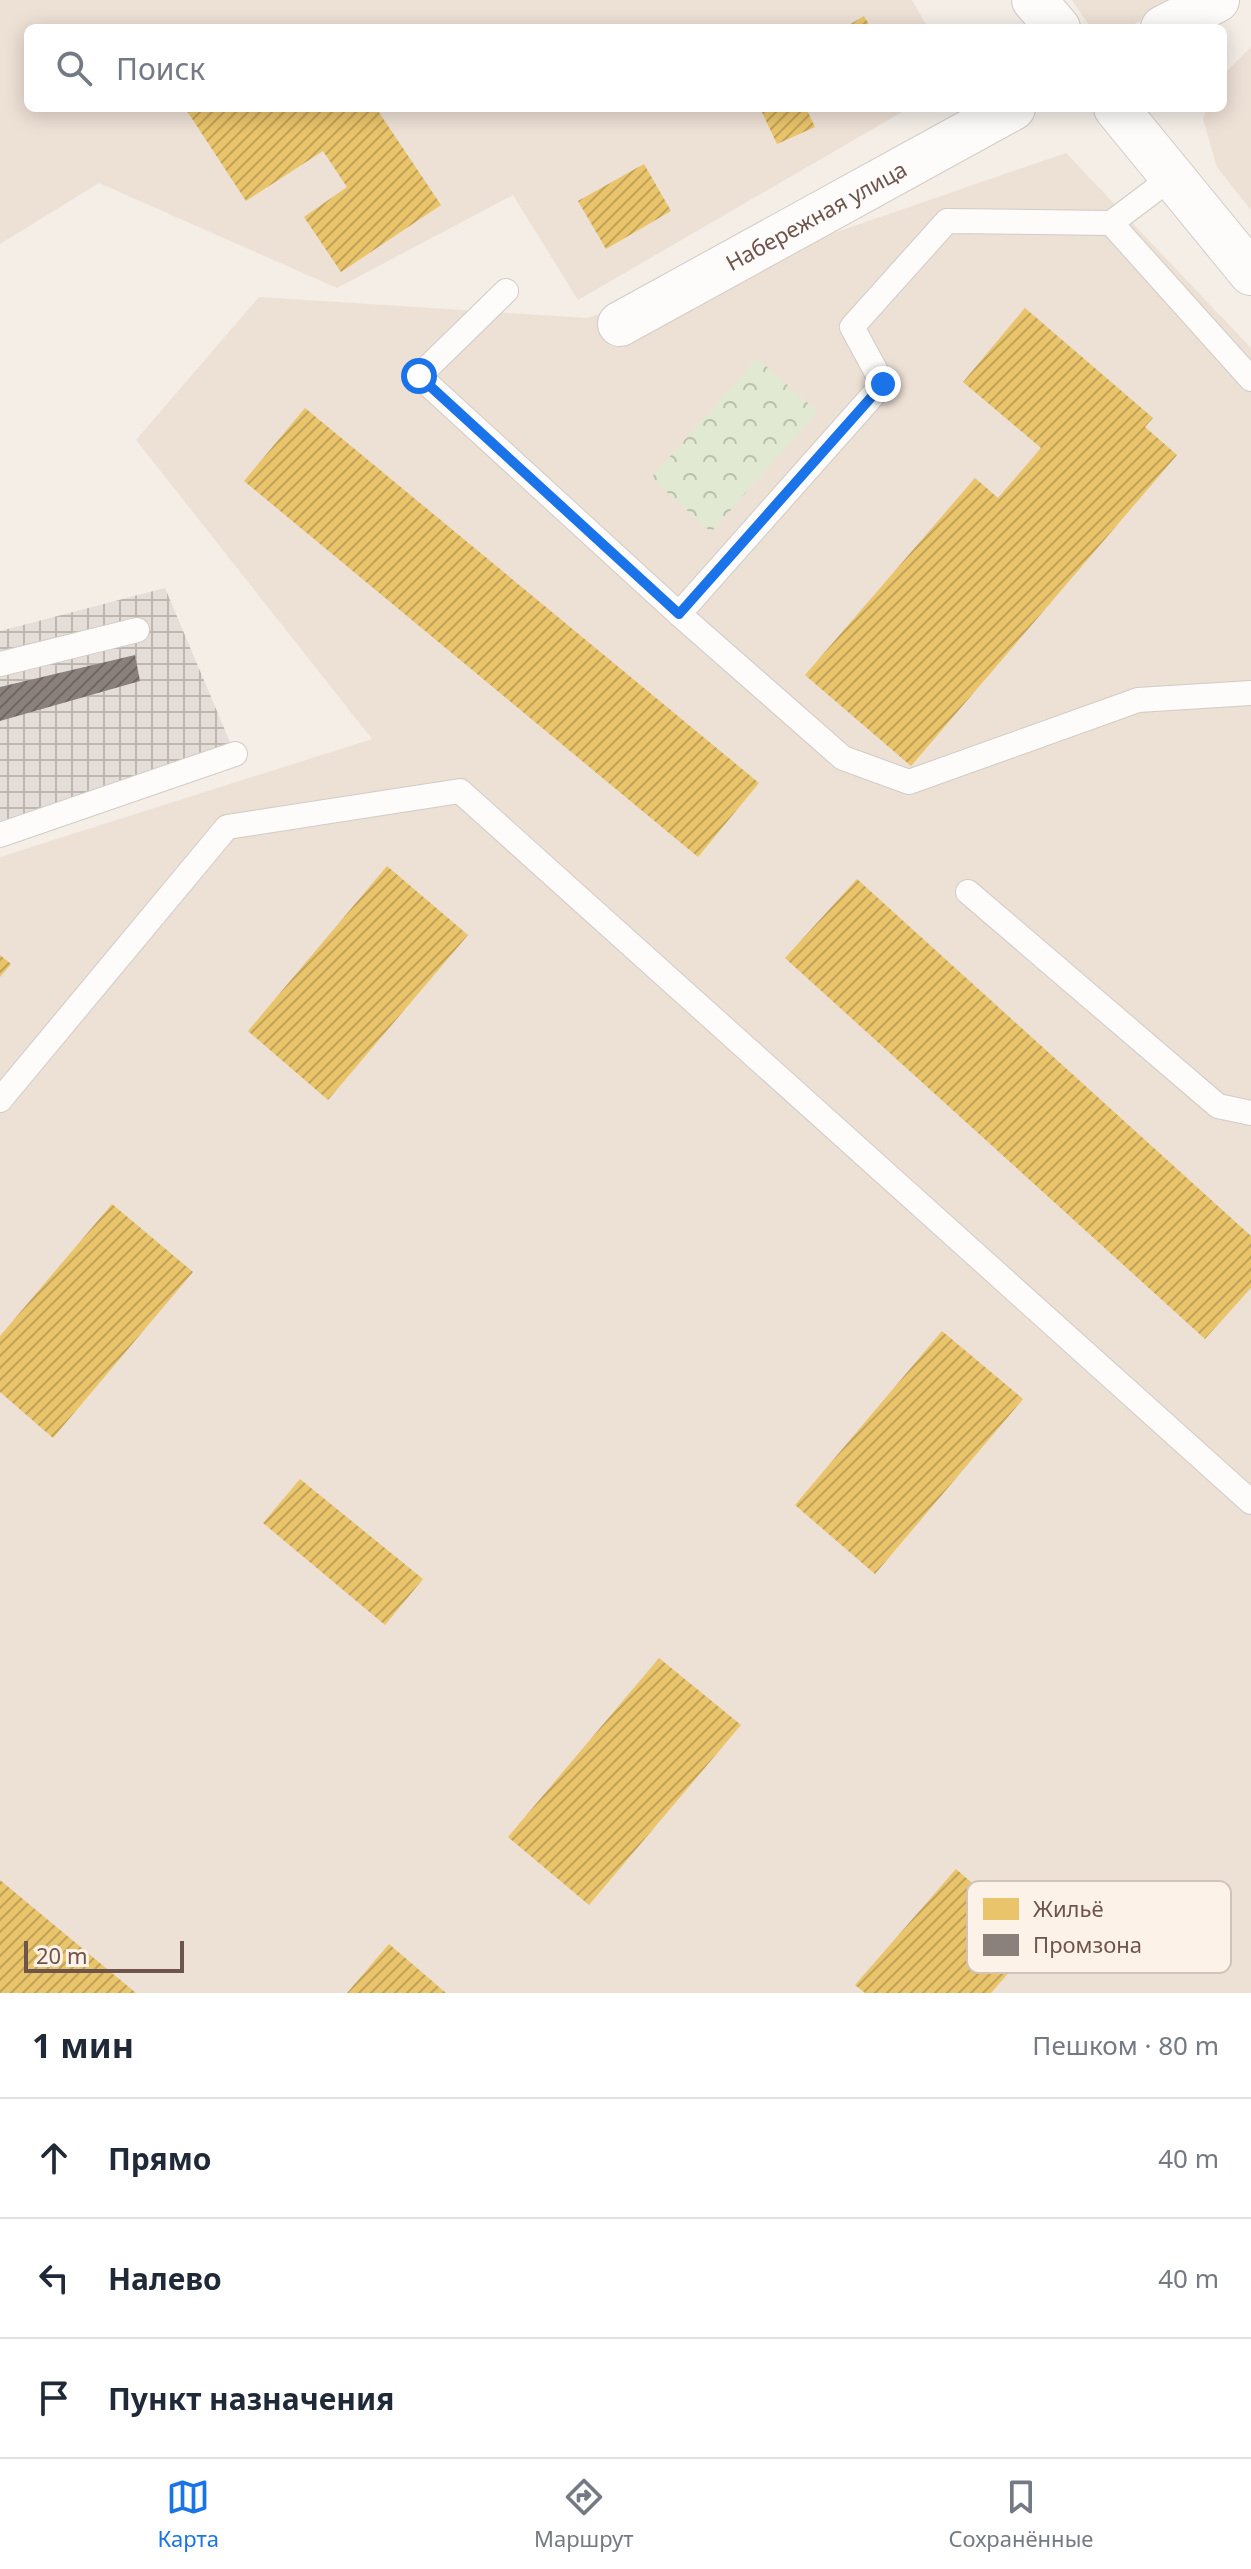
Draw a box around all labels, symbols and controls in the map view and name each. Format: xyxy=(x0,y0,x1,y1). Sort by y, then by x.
search box xyxy=(24,24,1227,112)
icon: search xyxy=(52,46,96,90)
text: Поиск xyxy=(116,48,205,89)
street label: Набережная улица xyxy=(720,153,912,277)
route start xyxy=(401,358,437,394)
route end xyxy=(865,366,901,402)
legend xyxy=(967,1881,1231,1973)
text: Жильё xyxy=(1033,1893,1104,1923)
text: Промзона xyxy=(1033,1929,1142,1959)
scale bar xyxy=(24,1937,184,1973)
text: 20 m xyxy=(36,1940,87,1970)
text: 1 мин xyxy=(32,2022,134,2068)
text: Пешком · 80 m xyxy=(1032,2027,1219,2063)
icon: ahead xyxy=(32,2136,76,2180)
text: Прямо xyxy=(108,2138,212,2179)
text: 40 m xyxy=(1158,2140,1219,2176)
icon: left xyxy=(32,2256,76,2300)
text: Налево xyxy=(108,2258,222,2299)
text: 40 m xyxy=(1158,2260,1219,2296)
icon: arrive xyxy=(32,2376,76,2420)
text: Пункт назначения xyxy=(108,2378,394,2419)
tab: Карта xyxy=(158,2475,219,2553)
tab: Маршрут xyxy=(534,2475,633,2553)
tab: Сохранённые xyxy=(948,2475,1093,2553)

